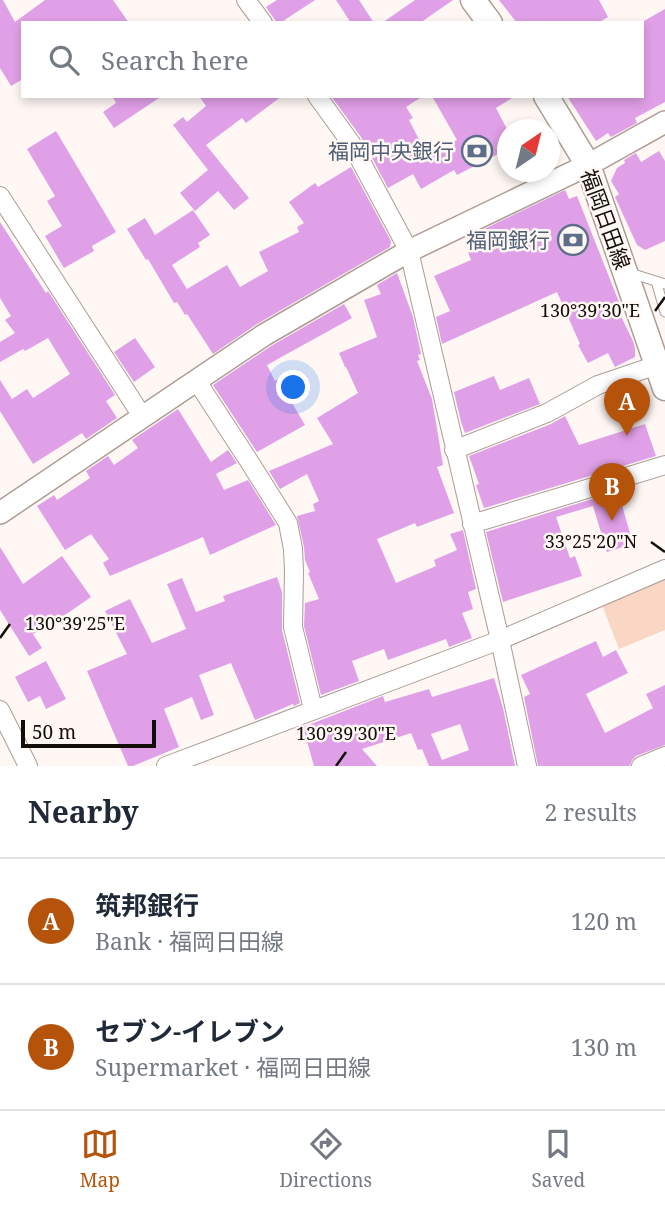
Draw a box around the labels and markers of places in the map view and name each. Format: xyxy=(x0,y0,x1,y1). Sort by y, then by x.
bank icon: 福岡中央銀行 xyxy=(460,134,494,168)
place label: 福岡中央銀行 xyxy=(328,137,454,165)
bank icon: 福岡銀行 xyxy=(556,223,590,257)
place label: 福岡銀行 xyxy=(466,226,550,254)
pin: A xyxy=(604,378,650,436)
pin: B xyxy=(589,463,635,521)

